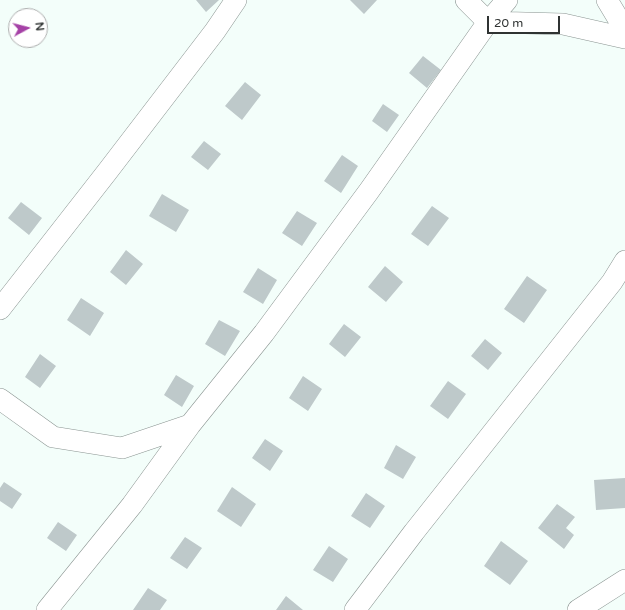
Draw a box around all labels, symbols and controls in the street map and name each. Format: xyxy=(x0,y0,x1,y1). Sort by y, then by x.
north arrow xyxy=(8,8,48,48)
scale bar xyxy=(489,8,562,34)
text: 20 m xyxy=(494,16,523,30)
text: N xyxy=(32,21,46,32)

